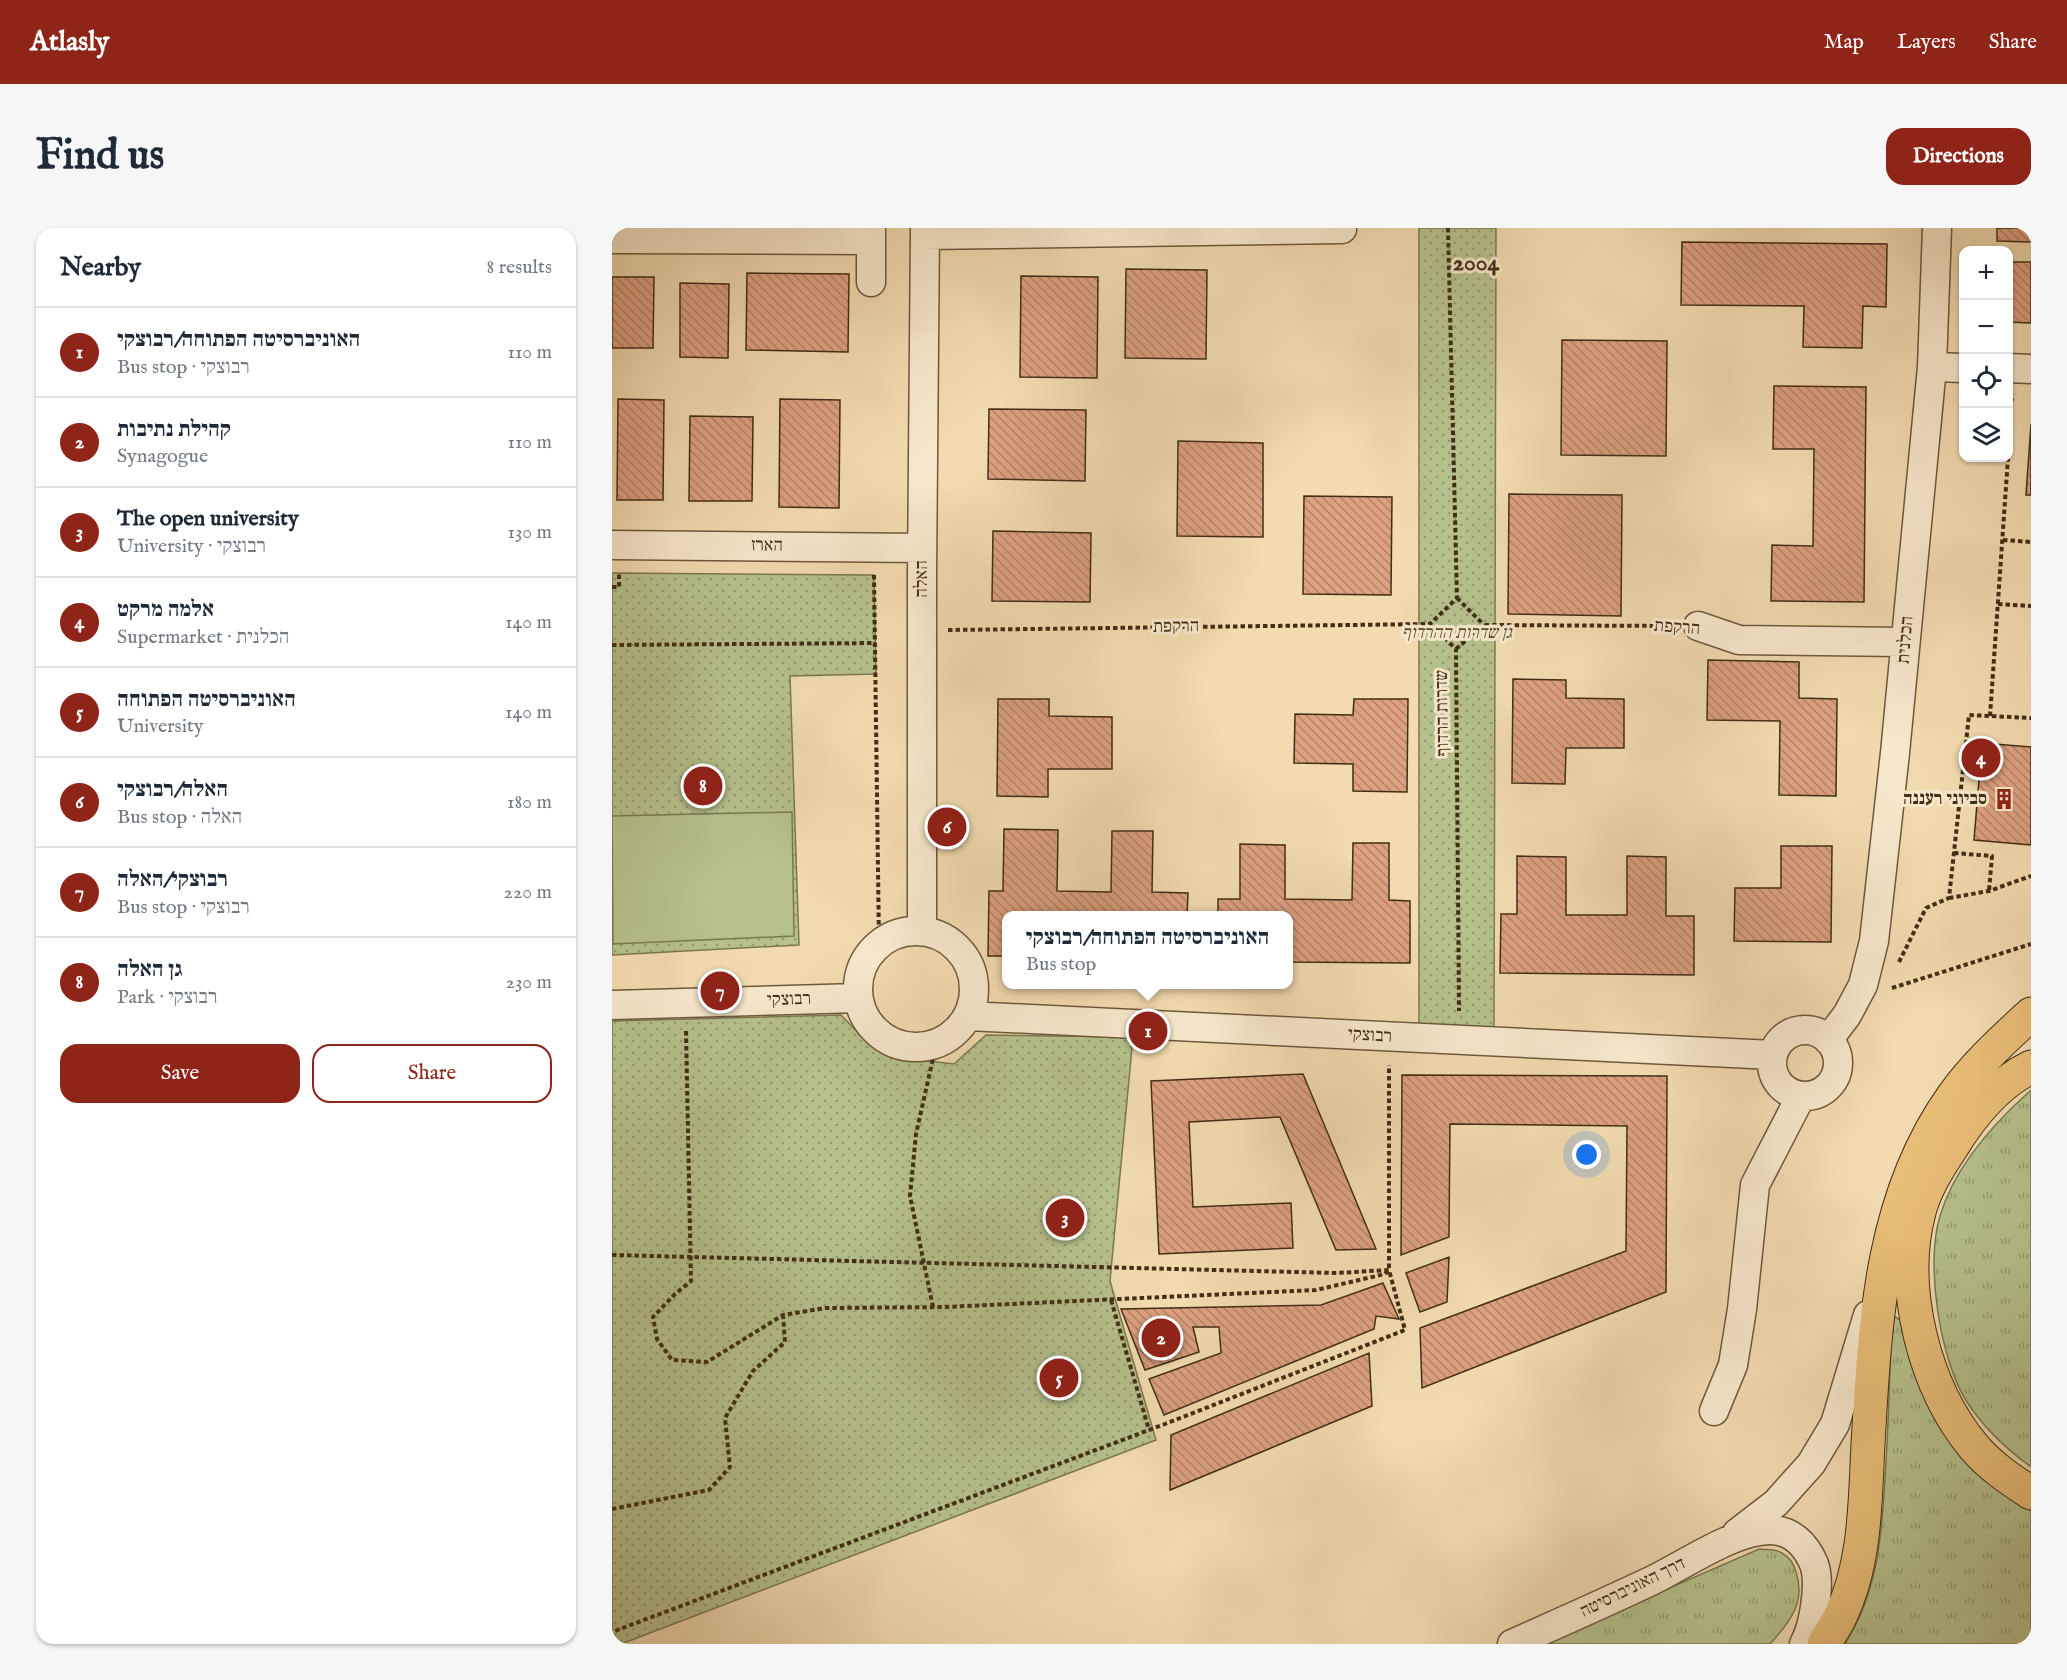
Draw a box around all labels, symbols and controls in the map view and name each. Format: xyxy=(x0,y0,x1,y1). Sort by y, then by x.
text: Atlasly xyxy=(30,25,109,60)
text: Map xyxy=(1824,29,1864,56)
text: Layers xyxy=(1897,29,1956,56)
text: Share xyxy=(1989,29,2037,56)
button: Directions xyxy=(1886,128,2031,185)
text: Find us xyxy=(36,130,164,183)
map controls xyxy=(1959,246,2013,462)
button: + xyxy=(1959,246,2013,300)
district label: 2004 xyxy=(1453,248,1501,279)
text: Nearby xyxy=(60,251,141,284)
text: 8 results xyxy=(486,255,552,280)
button: − xyxy=(1959,300,2013,354)
text: האוניברסיטה הפתוחה/רבוצקי xyxy=(117,326,360,354)
text: 1 xyxy=(76,340,83,365)
text: 110 m xyxy=(508,340,552,365)
button: locate xyxy=(1959,354,2013,408)
text: Bus stop · רבוצקי xyxy=(117,355,250,380)
button: layers xyxy=(1959,408,2013,462)
text: קהילת נתיבות xyxy=(117,416,231,444)
text: 2 xyxy=(75,430,84,455)
text: 110 m xyxy=(508,430,552,455)
text: Synagogue xyxy=(117,444,208,469)
text: The open university xyxy=(117,505,299,533)
text: 3 xyxy=(76,520,83,545)
text: 130 m xyxy=(507,520,552,545)
text: University · רבוצקי xyxy=(117,534,266,559)
street label: הארז xyxy=(751,534,783,558)
street label: האלה xyxy=(911,560,934,598)
text: אלמה מרקט xyxy=(117,596,214,624)
text: 4 xyxy=(75,610,84,635)
text: 140 m xyxy=(505,610,552,635)
street label: הרקפת xyxy=(1153,615,1199,639)
street label: הרקפת xyxy=(1653,615,1701,641)
street label: הכלנית xyxy=(1892,615,1920,665)
park label: גן שדרות ההרדוף xyxy=(1402,622,1513,645)
text: Supermarket · הכלנית xyxy=(117,625,289,650)
street label: שדרות הרדוף xyxy=(1431,670,1455,756)
text: האוניברסיטה הפתוחה xyxy=(117,686,296,714)
text: 5 xyxy=(76,700,83,725)
text: 140 m xyxy=(505,700,552,725)
text: University xyxy=(117,714,204,739)
pin: 4 xyxy=(1962,736,2000,780)
pin: 8 xyxy=(684,764,722,808)
text: האלה/רבוצקי xyxy=(117,776,228,804)
building icon: סביוני רעננה xyxy=(1992,787,2016,811)
place label: סביוני רעננה xyxy=(1903,788,1987,811)
text: 6 xyxy=(75,790,84,815)
text: 180 m xyxy=(507,790,552,815)
pin: 6 xyxy=(928,804,966,850)
text: Bus stop · האלה xyxy=(117,805,242,830)
text: רבוצקי/האלה xyxy=(117,866,228,894)
text: 7 xyxy=(75,880,84,905)
text: 220 m xyxy=(504,880,552,905)
text: Bus stop · רבוצקי xyxy=(117,895,250,920)
popup xyxy=(1002,911,1293,989)
text: האוניברסיטה הפתוחה/רבוצקי xyxy=(1026,924,1269,952)
text: Bus stop xyxy=(1026,952,1096,977)
text: גן האלה xyxy=(117,956,183,984)
pin: 7 xyxy=(700,968,740,1014)
text: 8 xyxy=(76,970,83,995)
text: 230 m xyxy=(506,970,552,995)
text: Park · רבוצקי xyxy=(117,985,217,1010)
street label: רבוצקי xyxy=(766,988,812,1012)
pin: 1 xyxy=(1128,1008,1168,1054)
street label: רבוצקי xyxy=(1347,1023,1393,1049)
button: Save xyxy=(60,1044,300,1103)
button: Share xyxy=(312,1044,552,1103)
your location xyxy=(1572,1140,1601,1169)
pin: 3 xyxy=(1046,1196,1084,1240)
pin: 2 xyxy=(1142,1316,1180,1360)
pin: 5 xyxy=(1040,1356,1078,1400)
street label: דרך האוניברסיטה xyxy=(1576,1553,1690,1623)

